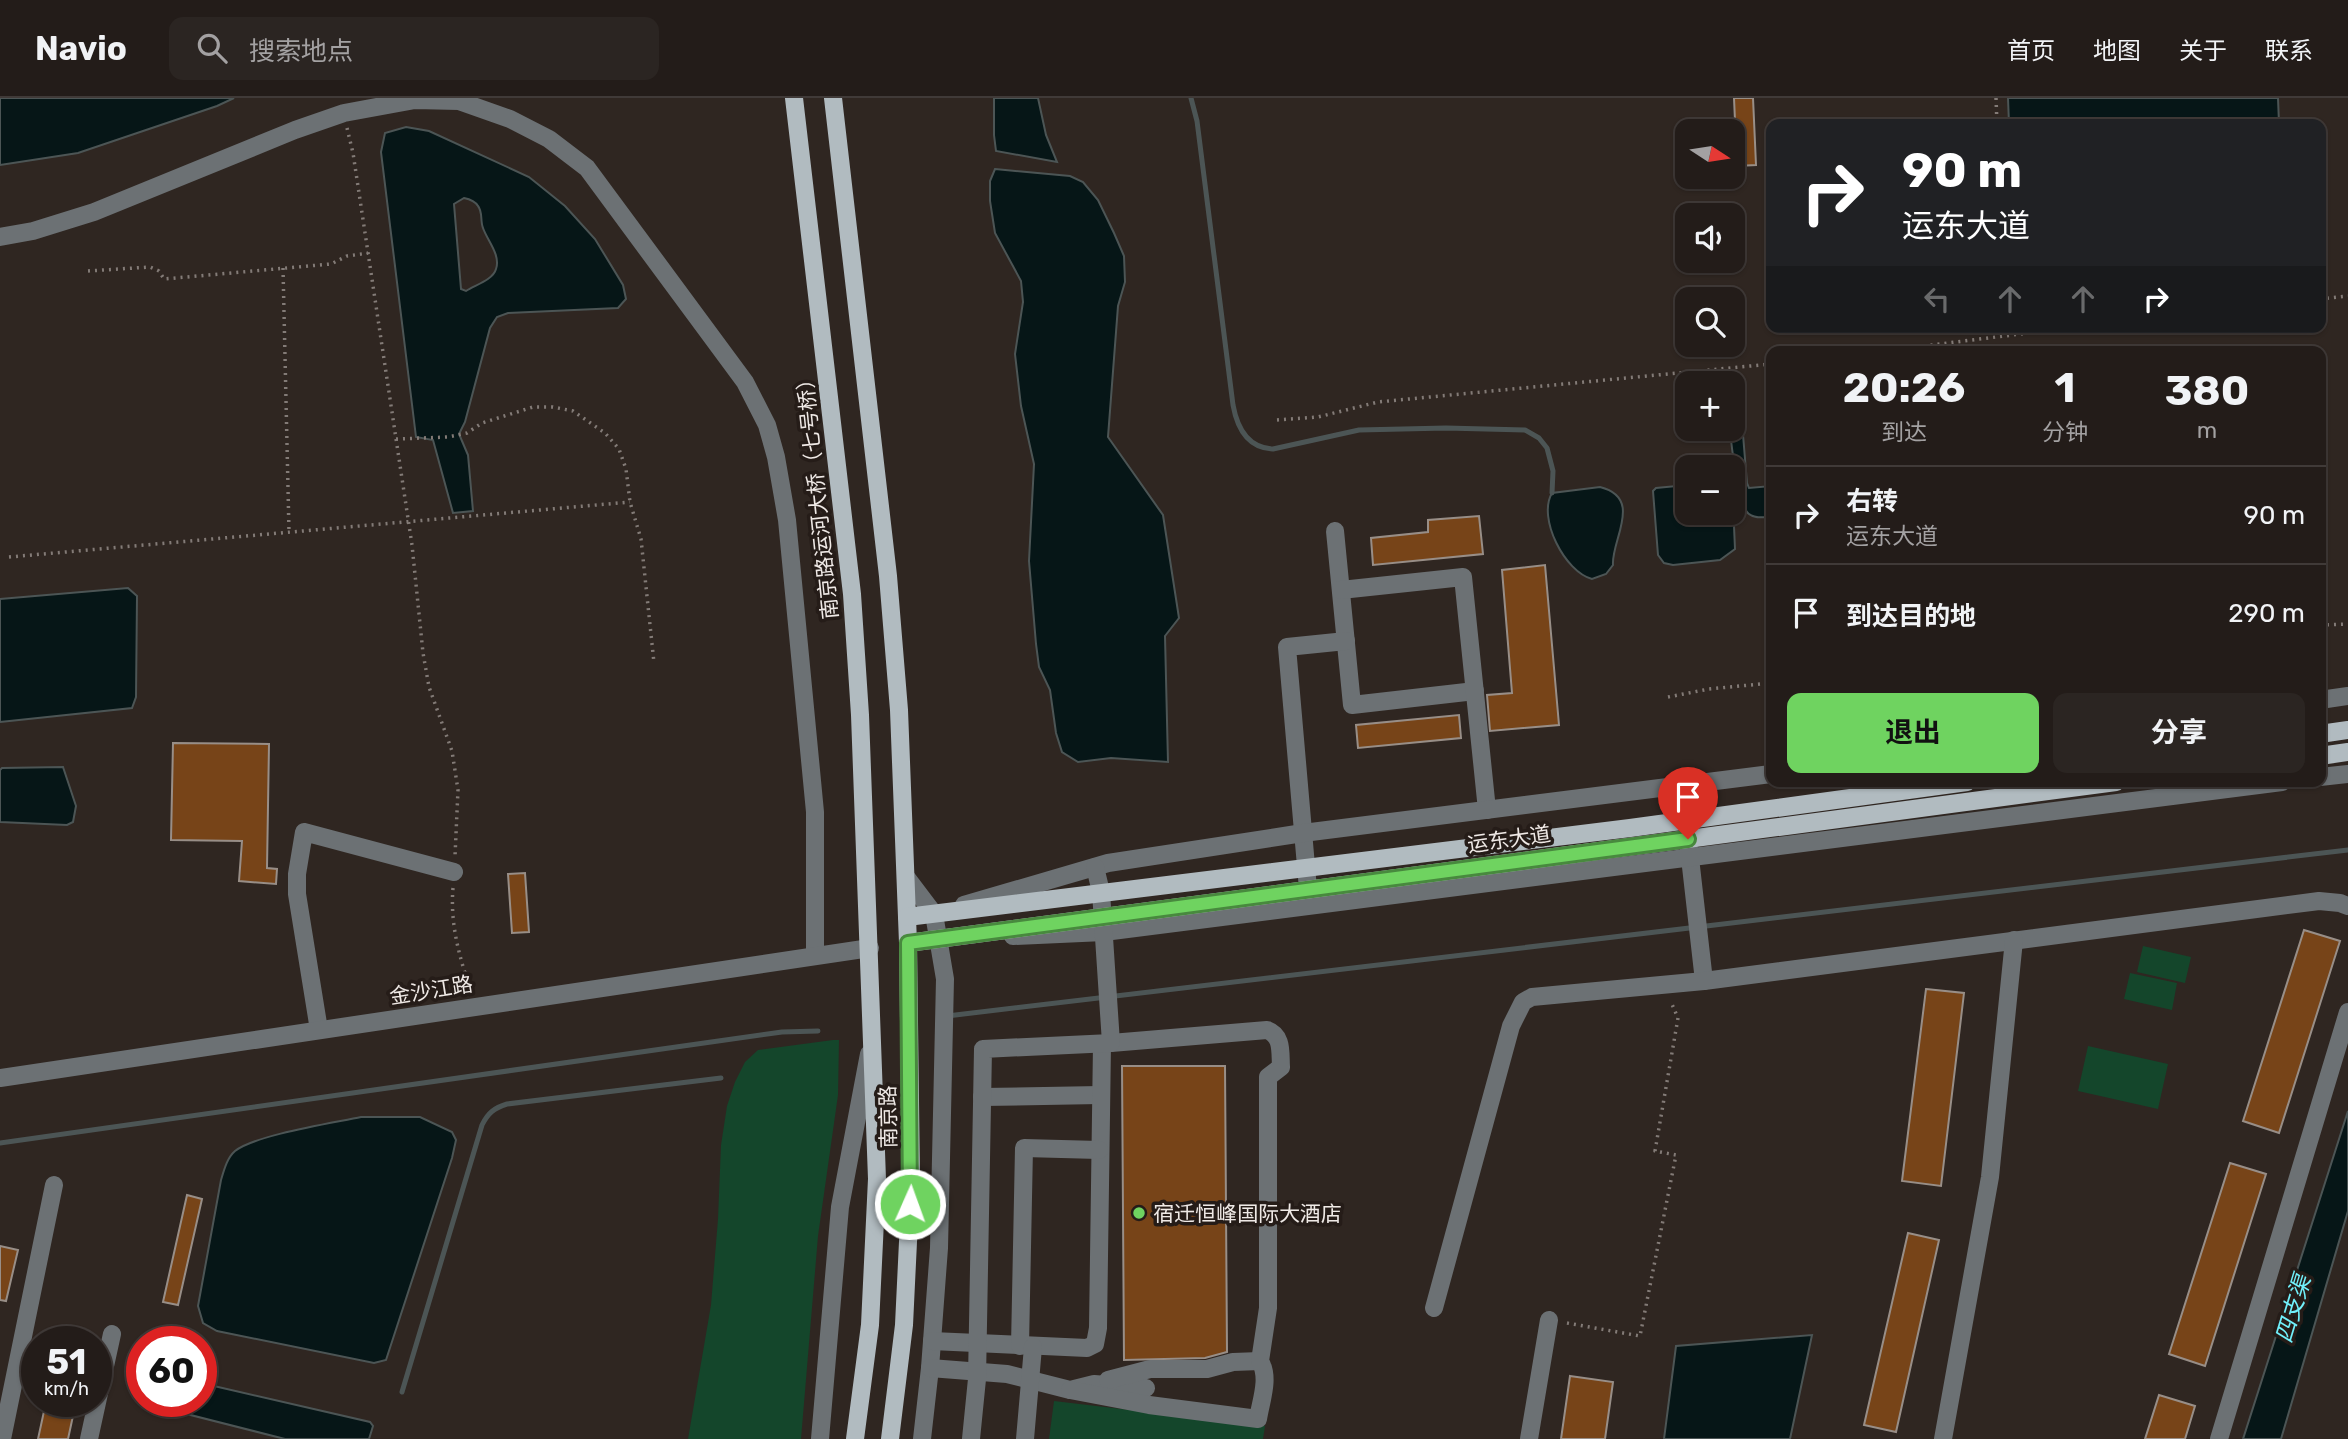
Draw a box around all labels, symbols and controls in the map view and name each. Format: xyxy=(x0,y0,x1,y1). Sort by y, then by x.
search box xyxy=(169,17,659,80)
text: Navio xyxy=(35,29,127,68)
icon: search xyxy=(193,29,231,67)
text: 搜索地点 xyxy=(249,36,353,67)
text: 首页 xyxy=(2007,37,2055,65)
text: 地图 xyxy=(2093,37,2141,65)
text: 关于 xyxy=(2179,37,2227,65)
text: 联系 xyxy=(2265,37,2313,65)
north arrow xyxy=(1675,119,1745,189)
map controls xyxy=(1675,119,1745,525)
text: 90 m xyxy=(1902,141,2022,199)
icon: right xyxy=(1787,147,1878,238)
button: sound xyxy=(1675,203,1745,273)
text: 运东大道 xyxy=(1902,207,2030,245)
icon: left xyxy=(1918,280,1956,318)
icon: ahead xyxy=(1991,280,2029,318)
icon: ahead xyxy=(2064,280,2102,318)
icon: right xyxy=(2137,280,2175,318)
button: search xyxy=(1675,287,1745,357)
text: 20:26 xyxy=(1843,363,1965,413)
text: 1 xyxy=(2055,363,2075,413)
text: 380 xyxy=(2165,366,2249,416)
street label: 南京路运河大桥（七号桥） xyxy=(791,367,843,621)
button: + xyxy=(1675,371,1745,441)
text: m xyxy=(2197,416,2217,444)
text: 到达 xyxy=(1881,418,1927,446)
text: 分钟 xyxy=(2042,418,2088,446)
button: − xyxy=(1675,455,1745,525)
text: 右转 xyxy=(1846,486,1898,517)
icon: right xyxy=(1787,496,1825,534)
text: 90 m xyxy=(2244,500,2305,531)
text: 运东大道 xyxy=(1846,522,1938,550)
icon: arrive xyxy=(1787,594,1825,632)
text: 290 m xyxy=(2228,598,2305,629)
text: 到达目的地 xyxy=(1846,601,1976,632)
button: 退出 xyxy=(1787,693,2039,773)
button: 分享 xyxy=(2053,693,2305,773)
pin xyxy=(1658,767,1718,839)
icon: arrive xyxy=(1669,778,1707,816)
street label: 运东大道 xyxy=(1466,821,1552,857)
street label: 金沙江路 xyxy=(388,971,474,1009)
street label: 南京路 xyxy=(875,1085,901,1149)
position arrow xyxy=(873,1167,947,1241)
place label: 宿迁恒峰国际大酒店 xyxy=(1153,1201,1342,1226)
marker: 宿迁恒峰国际大酒店 xyxy=(1131,1205,1147,1221)
water label: 四支渠 xyxy=(2270,1269,2317,1346)
speed limit sign: 60 xyxy=(126,1326,217,1417)
text: 51 xyxy=(47,1341,86,1383)
text: km/h xyxy=(44,1378,89,1400)

